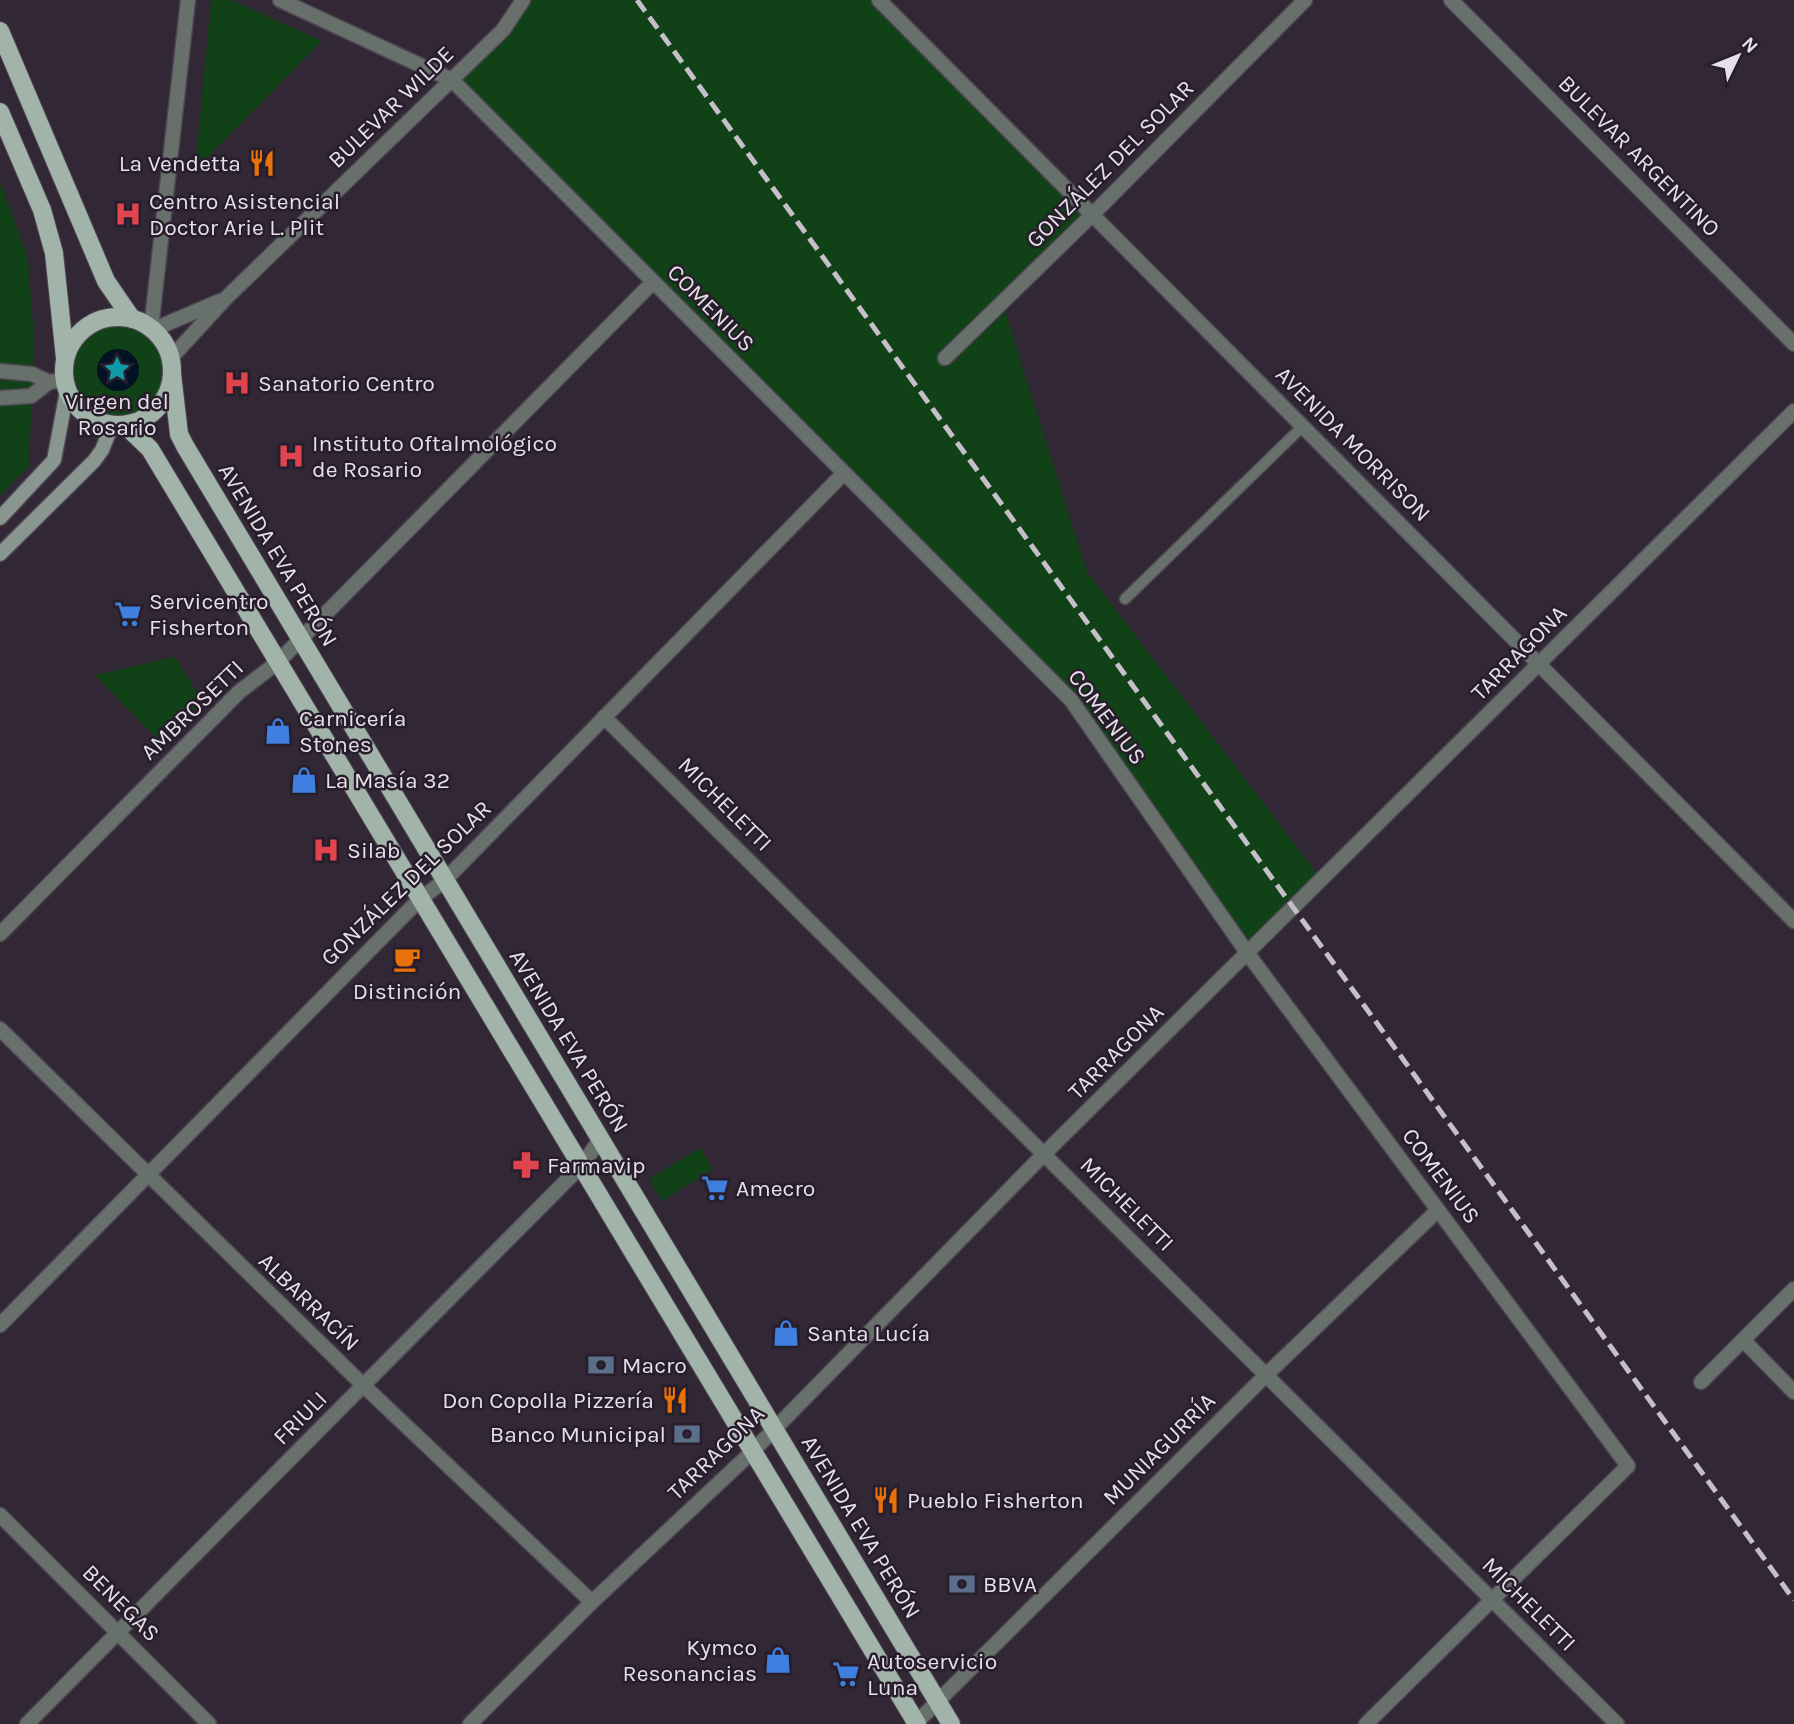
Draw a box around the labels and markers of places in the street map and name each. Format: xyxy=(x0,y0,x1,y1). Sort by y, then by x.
restaurant icon: La Vendetta xyxy=(247,148,277,178)
place label: La Vendetta xyxy=(119,150,241,177)
place label: Centro Asistencial Doctor Arie L. Plit xyxy=(149,188,340,241)
hospital icon: Centro Asistencial Doctor Arie L. Plit xyxy=(113,199,143,229)
place icon: Virgen del Rosario xyxy=(102,354,132,384)
hospital icon: Sanatorio Centro xyxy=(222,368,252,398)
place label: Sanatorio Centro xyxy=(258,370,435,397)
place label: Virgen del Rosario xyxy=(65,388,169,441)
place label: Instituto Oftalmológico de Rosario xyxy=(312,430,557,483)
hospital icon: Instituto Oftalmológico de Rosario xyxy=(276,441,306,471)
place label: Servicentro Fisherton xyxy=(149,588,269,641)
supermarket icon: Servicentro Fisherton xyxy=(113,599,143,629)
place label: Carnicería Stones xyxy=(299,705,406,758)
shop icon: Carnicería Stones xyxy=(263,716,293,746)
shop icon: La Masía 32 xyxy=(289,765,319,795)
place label: La Masía 32 xyxy=(325,767,450,794)
hospital icon: Silab xyxy=(311,835,341,865)
place label: Silab xyxy=(347,837,401,864)
cafe icon: Distinción xyxy=(392,944,422,974)
place label: Distinción xyxy=(353,978,461,1005)
pharmacy icon: Farmavip xyxy=(511,1150,541,1180)
place label: Farmavip xyxy=(547,1152,646,1179)
supermarket icon: Amecro xyxy=(700,1173,730,1203)
place label: Amecro xyxy=(736,1175,815,1202)
shop icon: Santa Lucía xyxy=(771,1318,801,1348)
place label: Santa Lucía xyxy=(807,1320,930,1347)
bank icon: Macro xyxy=(586,1350,616,1380)
place label: Macro xyxy=(622,1352,687,1379)
restaurant icon: Don Copolla Pizzería xyxy=(660,1385,690,1415)
place label: Don Copolla Pizzería xyxy=(442,1387,654,1414)
bank icon: Banco Municipal xyxy=(672,1419,702,1449)
place label: Banco Municipal xyxy=(490,1421,666,1448)
restaurant icon: Pueblo Fisherton xyxy=(871,1485,901,1515)
place label: Pueblo Fisherton xyxy=(907,1487,1084,1514)
bank icon: BBVA xyxy=(947,1569,977,1599)
place label: BBVA xyxy=(983,1571,1037,1598)
place label: Kymco Resonancias xyxy=(623,1634,757,1687)
shop icon: Kymco Resonancias xyxy=(763,1645,793,1675)
place label: Autoservicio Luna xyxy=(867,1648,997,1701)
supermarket icon: Autoservicio Luna xyxy=(831,1659,861,1689)

